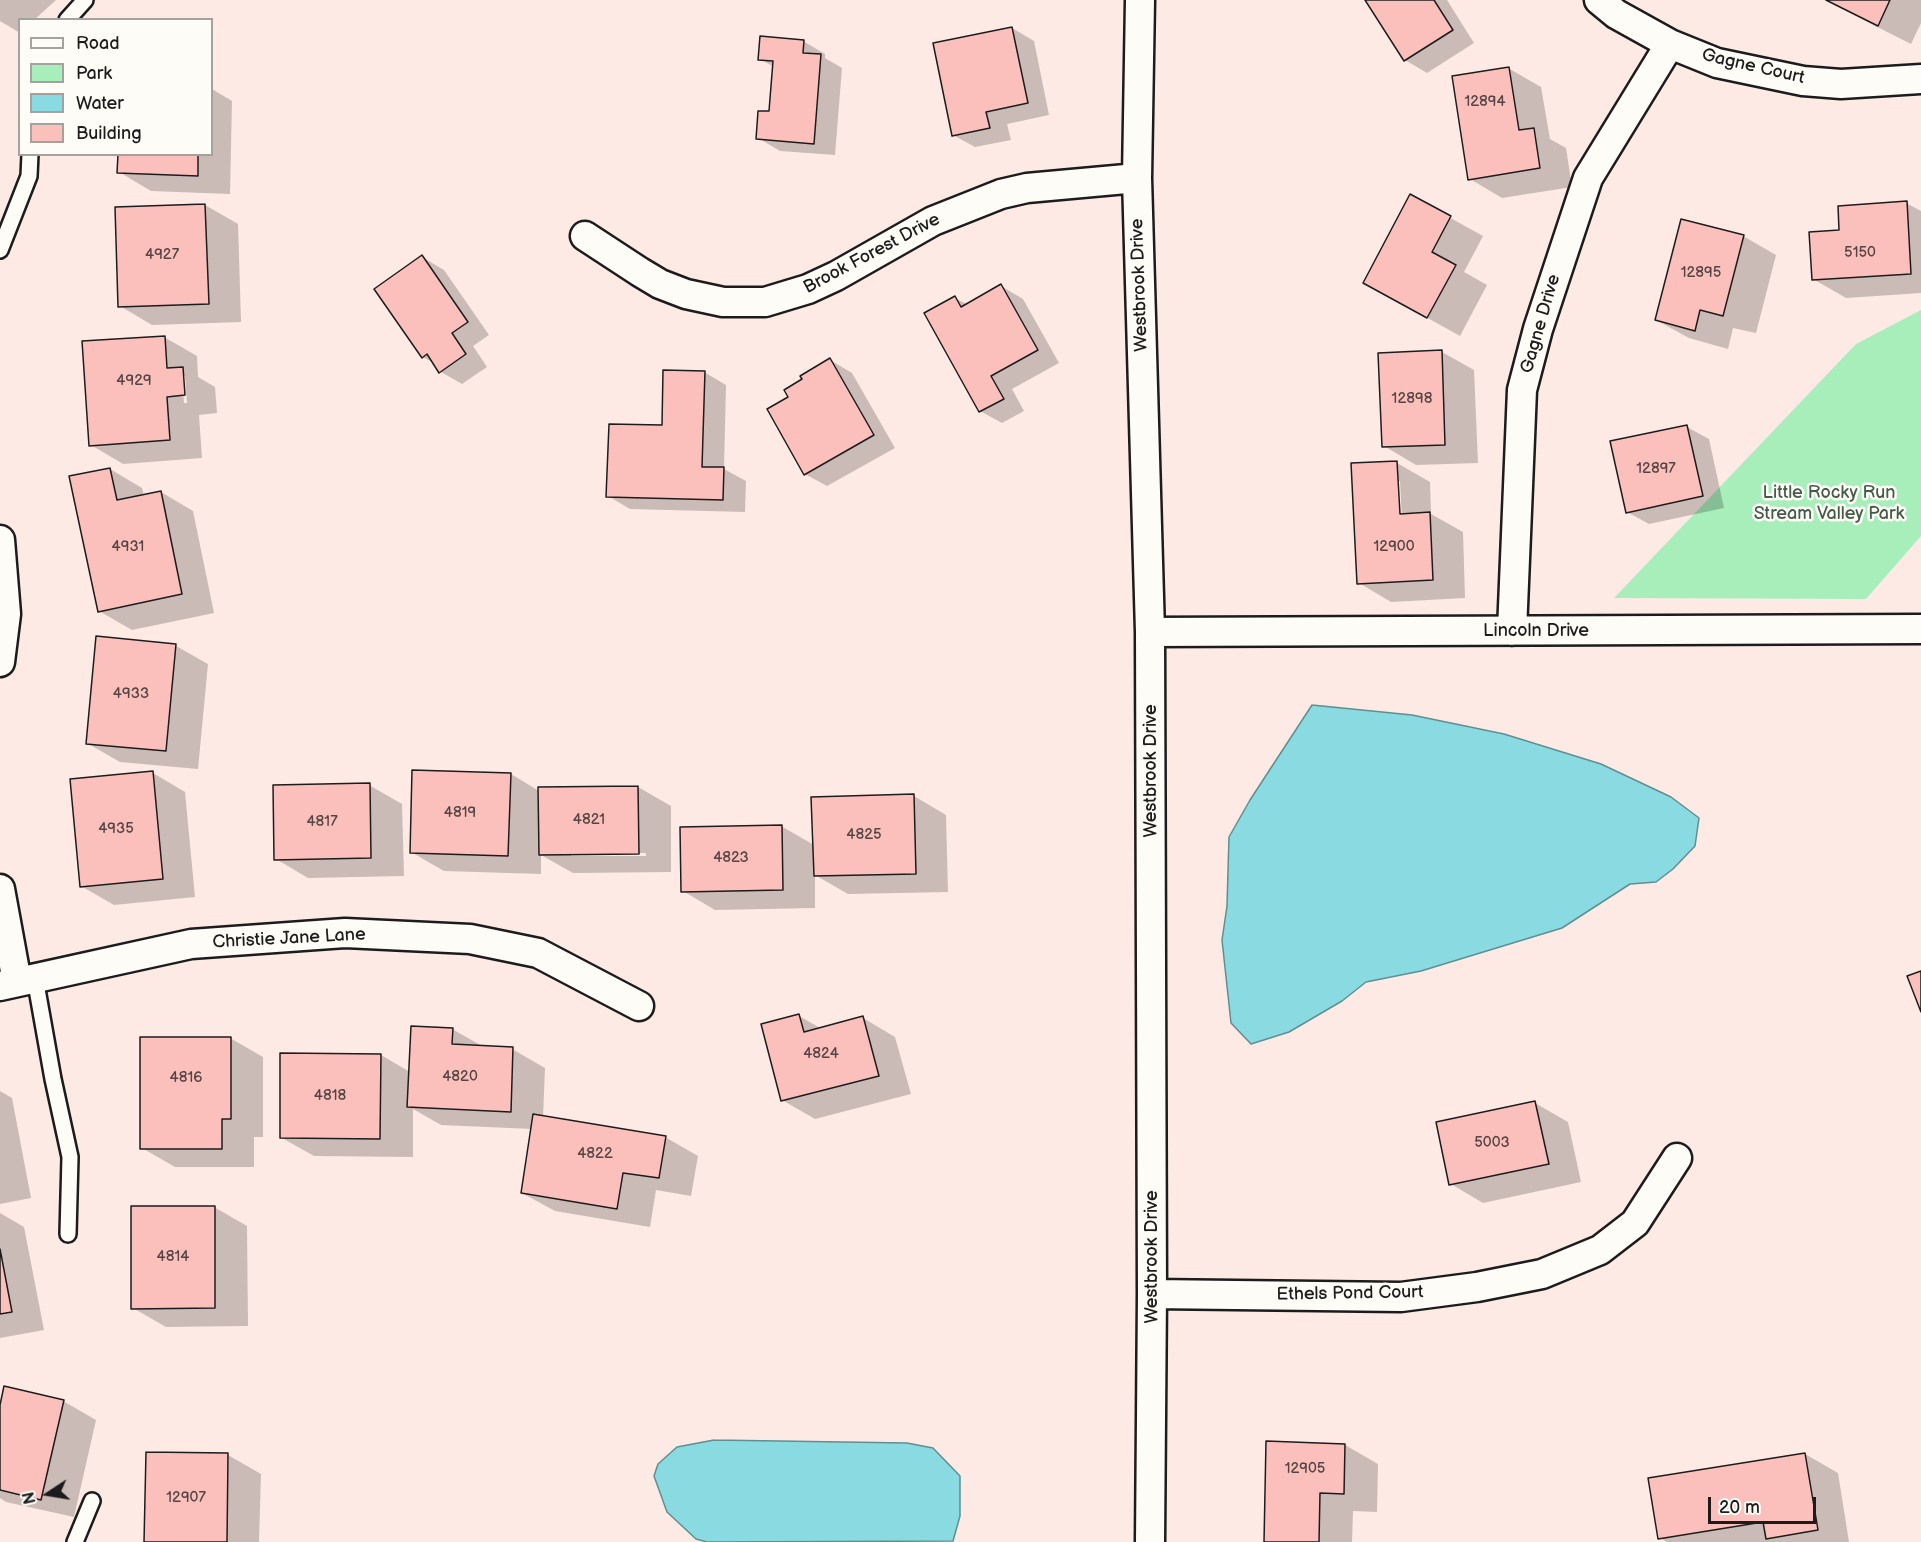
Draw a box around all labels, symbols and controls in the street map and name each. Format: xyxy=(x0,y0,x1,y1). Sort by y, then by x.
legend xyxy=(18,18,213,156)
text: Road xyxy=(76,33,120,54)
street label: Gagne Court xyxy=(1699,45,1807,89)
text: Park xyxy=(76,63,112,84)
text: Water xyxy=(76,93,124,114)
house number: 12894 xyxy=(1464,93,1506,111)
text: Building xyxy=(76,123,142,144)
street label: Brook Forest Drive xyxy=(800,209,944,299)
street label: Westbrook Drive xyxy=(1127,218,1153,352)
house number: 5150 xyxy=(1844,244,1876,262)
house number: 4927 xyxy=(145,246,179,264)
house number: 12895 xyxy=(1681,264,1721,282)
street label: Gagne Drive xyxy=(1517,272,1565,376)
house number: 4929 xyxy=(116,372,152,390)
house number: 12898 xyxy=(1392,390,1432,408)
house number: 12897 xyxy=(1636,460,1676,478)
park label: Little Rocky Run Stream Valley Park xyxy=(1754,482,1904,524)
house number: 4931 xyxy=(112,538,144,556)
house number: 12900 xyxy=(1374,538,1414,556)
street label: Lincoln Drive xyxy=(1483,620,1589,642)
house number: 4933 xyxy=(113,685,149,703)
street label: Westbrook Drive xyxy=(1140,704,1162,838)
house number: 4819 xyxy=(444,804,476,822)
house number: 4821 xyxy=(573,811,605,829)
house number: 4817 xyxy=(306,813,338,831)
house number: 4935 xyxy=(98,820,134,838)
house number: 4825 xyxy=(846,826,882,844)
house number: 4823 xyxy=(713,849,749,867)
street label: Christie Jane Lane xyxy=(212,924,366,954)
house number: 4824 xyxy=(803,1045,839,1063)
house number: 4820 xyxy=(442,1068,478,1086)
house number: 4816 xyxy=(170,1069,202,1087)
house number: 4818 xyxy=(314,1087,346,1105)
house number: 5003 xyxy=(1474,1134,1510,1152)
house number: 4822 xyxy=(577,1145,613,1163)
street label: Westbrook Drive xyxy=(1141,1190,1163,1324)
house number: 4814 xyxy=(157,1248,189,1266)
street label: Ethels Pond Court xyxy=(1276,1282,1424,1306)
house number: 12905 xyxy=(1285,1460,1325,1478)
north arrow xyxy=(18,1464,78,1524)
scale bar xyxy=(1711,1485,1819,1523)
house number: 12907 xyxy=(166,1489,206,1507)
text: N xyxy=(19,1490,40,1506)
text: 20 m xyxy=(1719,1497,1760,1518)

